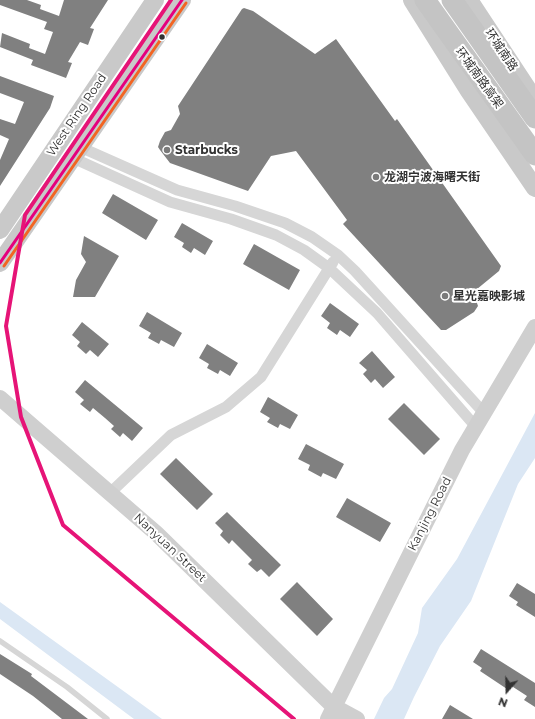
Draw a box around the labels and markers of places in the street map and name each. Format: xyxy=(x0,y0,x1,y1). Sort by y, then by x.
unlabelled marker xyxy=(157,32,167,42)
place label: Starbucks xyxy=(175,143,238,157)
marker: Starbucks xyxy=(162,145,172,155)
place label: 龙湖宁波海曙天街 xyxy=(384,170,480,184)
marker: 龙湖宁波海曙天街 xyxy=(371,172,381,182)
place label: 星光嘉映影城 xyxy=(453,289,525,303)
marker: 星光嘉映影城 xyxy=(440,291,450,301)

